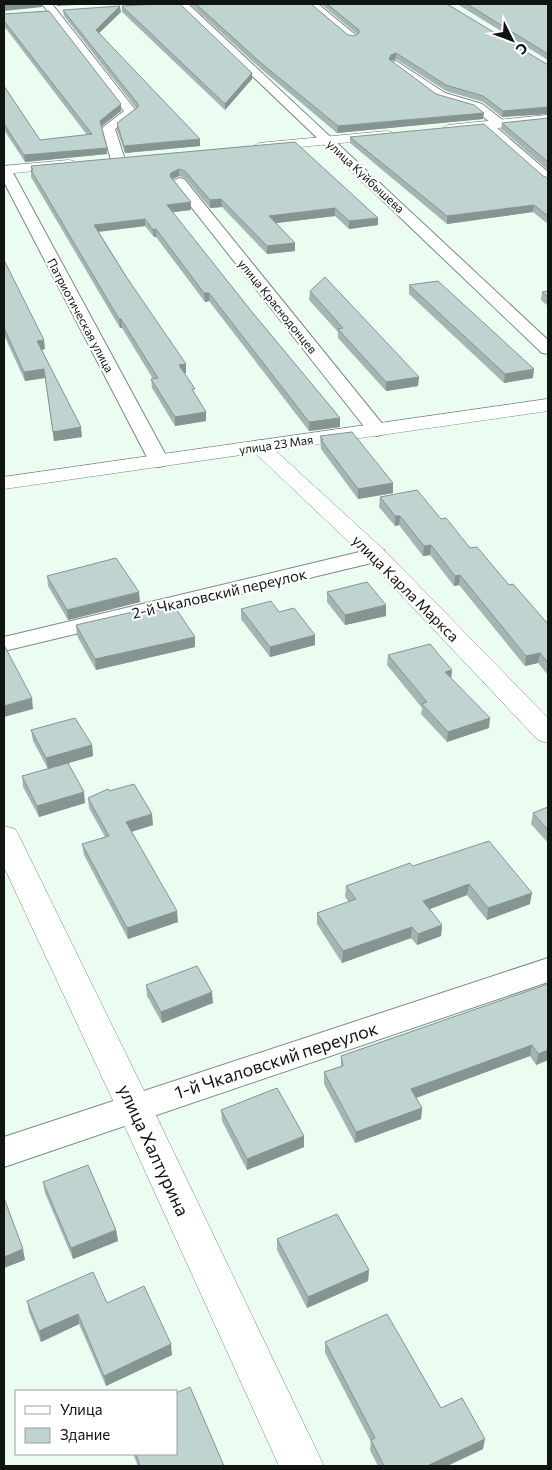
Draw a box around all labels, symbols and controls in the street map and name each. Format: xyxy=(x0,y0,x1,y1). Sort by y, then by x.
north arrow xyxy=(487,15,537,65)
text: С xyxy=(513,40,532,58)
street label: улица Куйбышева xyxy=(324,137,408,215)
street label: Патриотическая улица xyxy=(45,256,117,374)
street label: улица Краснодонцев xyxy=(236,256,320,356)
street label: улица 23 Мая xyxy=(238,432,314,456)
street label: улица Карла Маркса xyxy=(349,531,463,645)
street label: 2-й Чкаловский переулок xyxy=(130,564,308,622)
street label: 1-й Чкаловский переулок xyxy=(172,1017,381,1103)
street label: улица Халтурина xyxy=(114,1081,194,1219)
legend xyxy=(15,1390,178,1455)
text: Улица xyxy=(60,1400,102,1418)
text: Здание xyxy=(60,1425,110,1443)

